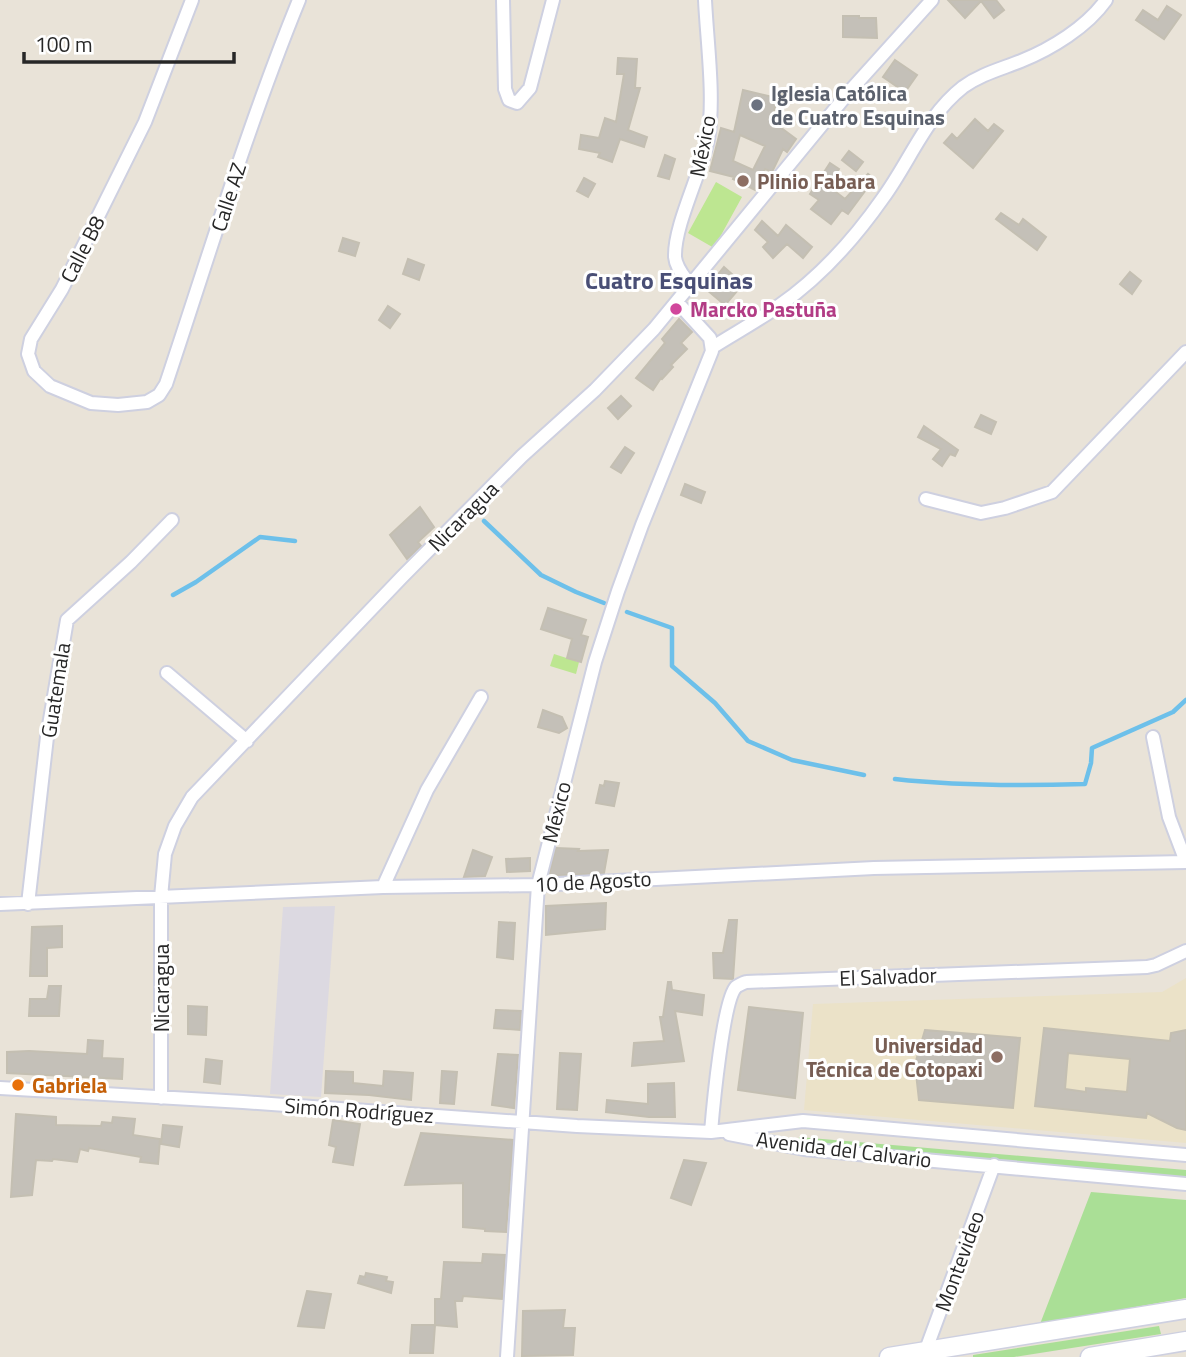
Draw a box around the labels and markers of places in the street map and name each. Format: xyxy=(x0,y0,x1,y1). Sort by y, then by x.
place label: Iglesia Católica de Cuatro Esquinas xyxy=(771,77,945,133)
marker: Iglesia Católica de Cuatro Esquinas xyxy=(749,97,765,113)
place label: Plinio Fabara xyxy=(757,165,876,197)
marker: Plinio Fabara xyxy=(735,173,751,189)
place label: Marcko Pastuña xyxy=(690,293,837,325)
marker: Marcko Pastuña xyxy=(668,301,684,317)
place label: Universidad Técnica de Cotopaxi xyxy=(806,1029,983,1085)
marker: Universidad Técnica de Cotopaxi xyxy=(989,1049,1005,1065)
place label: Gabriela xyxy=(32,1069,108,1101)
marker: Gabriela xyxy=(10,1077,26,1093)

